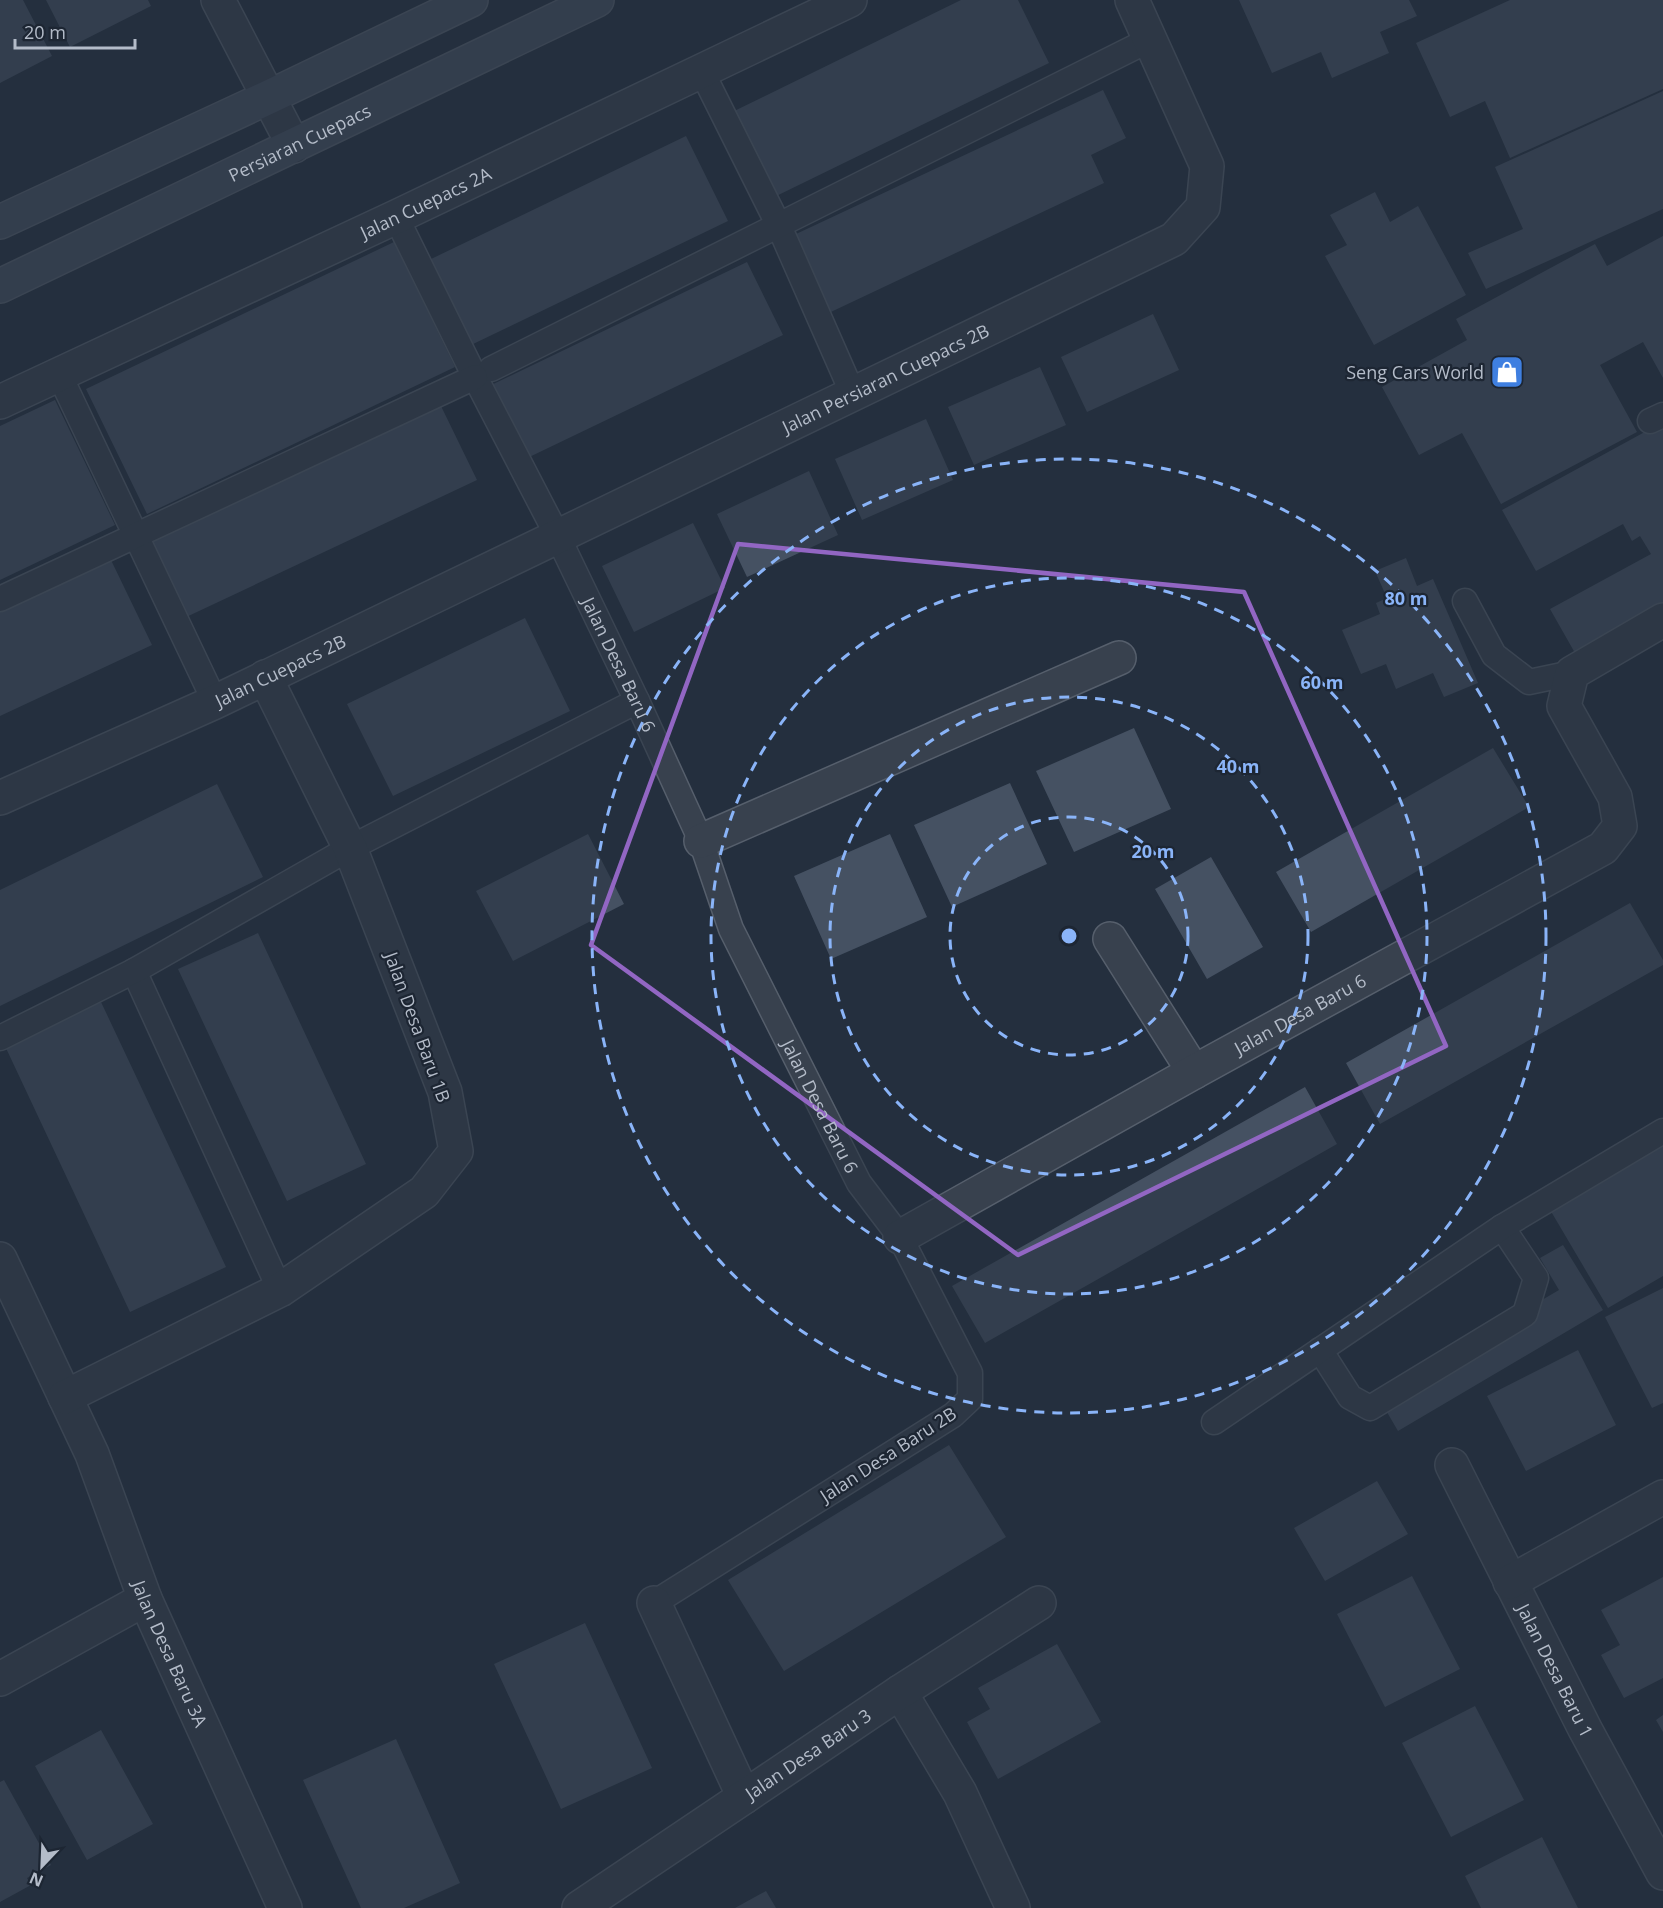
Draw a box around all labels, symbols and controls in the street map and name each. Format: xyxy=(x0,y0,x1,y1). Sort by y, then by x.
scale bar xyxy=(15,12,135,50)
text: 20 m xyxy=(24,20,66,44)
street label: Persiaran Cuepacs xyxy=(224,98,375,187)
street label: Jalan Cuepacs 2A xyxy=(354,161,496,245)
street label: Jalan Persiaran Cuepacs 2B xyxy=(776,318,993,439)
shop icon: Seng Cars World xyxy=(1489,354,1525,390)
place label: Seng Cars World xyxy=(1346,360,1484,384)
text: 80 m xyxy=(1385,586,1427,610)
street label: Jalan Desa Baru 6 xyxy=(576,591,661,736)
street label: Jalan Cuepacs 2B xyxy=(209,629,350,713)
text: 60 m xyxy=(1301,670,1343,694)
text: 40 m xyxy=(1217,754,1259,778)
text: 20 m xyxy=(1132,839,1174,863)
centre of rings xyxy=(1059,926,1079,946)
street label: Jalan Desa Baru 1B xyxy=(379,947,456,1105)
street label: Jalan Desa Baru 6 xyxy=(1228,968,1370,1061)
street label: Jalan Desa Baru 6 xyxy=(776,1033,864,1177)
street label: Jalan Desa Baru 2B xyxy=(813,1401,961,1508)
street label: Jalan Desa Baru 3A xyxy=(127,1575,214,1731)
street label: Jalan Desa Baru 1 xyxy=(1511,1598,1599,1742)
street label: Jalan Desa Baru 3 xyxy=(739,1703,876,1806)
north arrow xyxy=(12,1836,72,1896)
text: N xyxy=(26,1867,46,1892)

